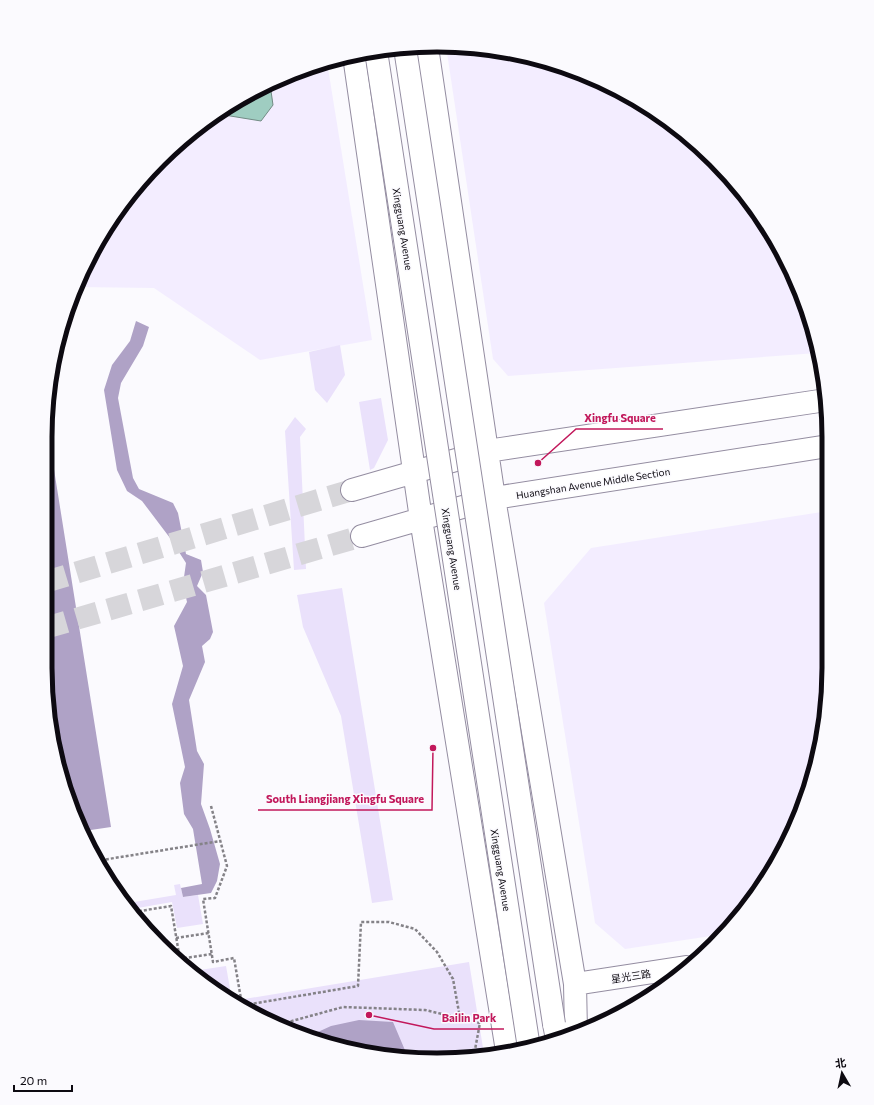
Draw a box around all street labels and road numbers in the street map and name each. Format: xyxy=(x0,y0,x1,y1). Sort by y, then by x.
street label: Xingguang Avenue xyxy=(391,187,415,271)
street label: Huangshan Avenue Middle Section xyxy=(515,465,671,501)
street label: Xingguang Avenue xyxy=(440,507,464,591)
street label: Xingguang Avenue xyxy=(489,828,513,912)
street label: 星光三路 xyxy=(610,967,652,985)

